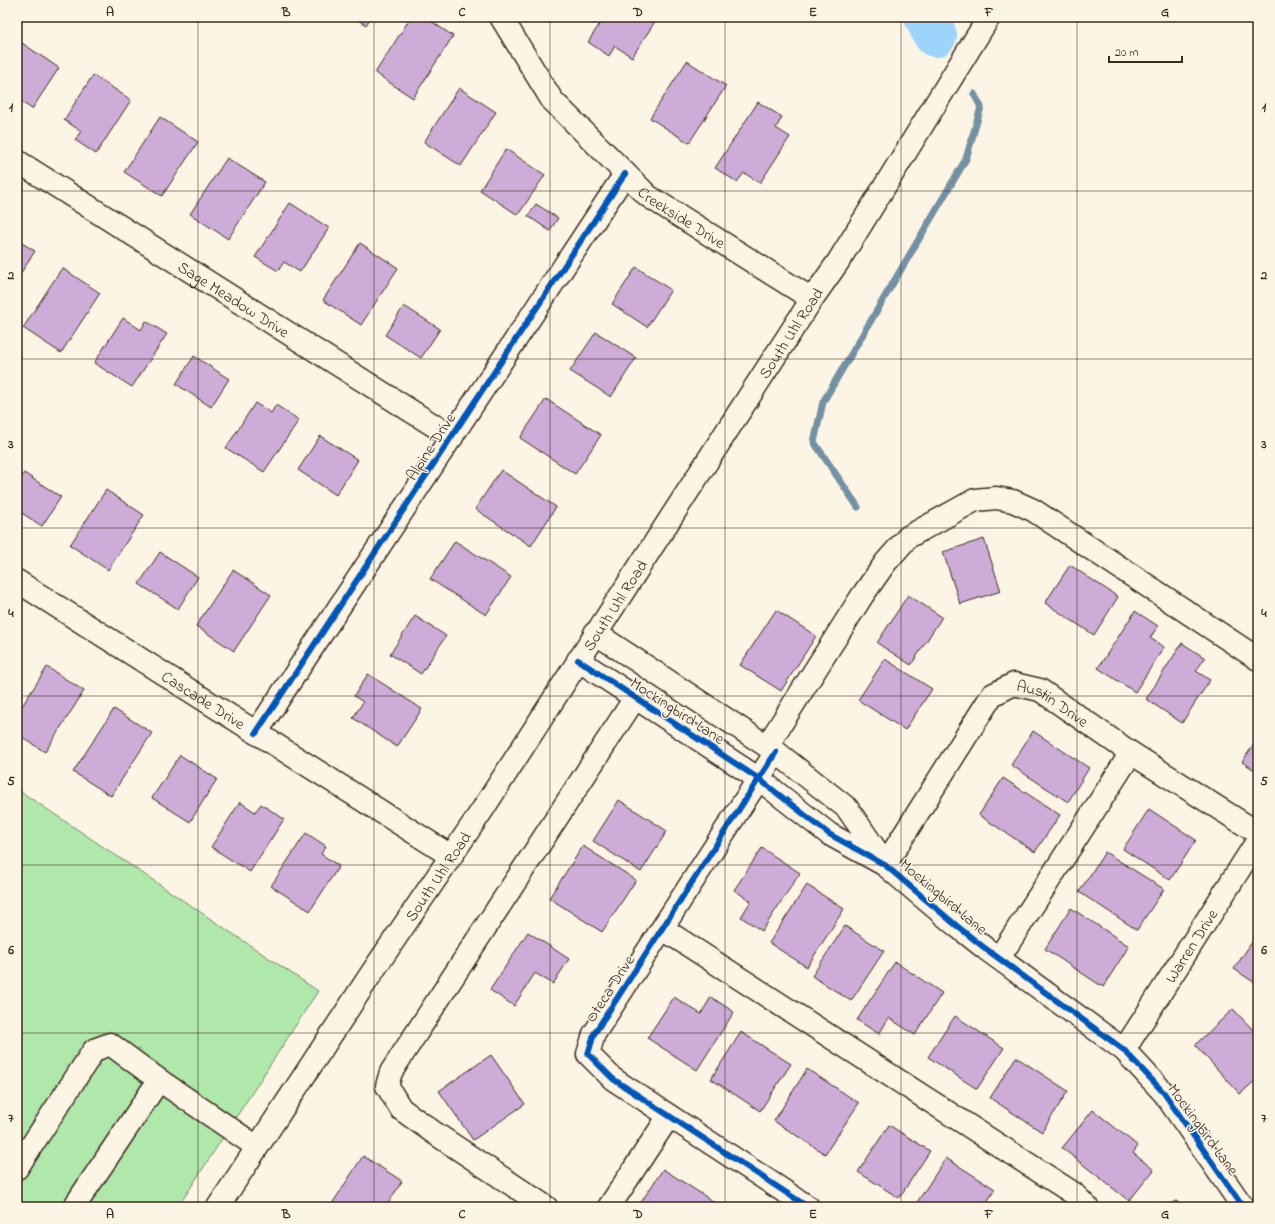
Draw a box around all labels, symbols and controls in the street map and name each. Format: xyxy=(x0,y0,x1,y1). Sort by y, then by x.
text: A xyxy=(106,3,114,22)
text: B xyxy=(281,3,291,22)
text: C xyxy=(458,3,466,22)
text: D xyxy=(632,3,643,22)
text: E xyxy=(809,3,817,22)
text: F xyxy=(984,3,994,22)
text: G xyxy=(1161,3,1169,22)
scale bar xyxy=(1109,38,1182,64)
text: 20 m xyxy=(1115,44,1138,62)
text: 1 xyxy=(9,98,14,117)
text: 1 xyxy=(1262,98,1267,117)
street label: Creekside Drive xyxy=(631,182,730,256)
street label: Sage Meadow Drive xyxy=(172,256,294,345)
text: 2 xyxy=(7,266,15,285)
text: 2 xyxy=(1260,266,1268,285)
street label: South Uhl Road xyxy=(754,283,830,384)
street label: Alpine Drive xyxy=(401,408,463,486)
text: 3 xyxy=(7,435,14,454)
text: 3 xyxy=(1260,435,1267,454)
street label: South Uhl Road xyxy=(578,556,655,656)
text: 4 xyxy=(7,604,14,623)
text: 4 xyxy=(1260,604,1267,623)
street label: Cascade Drive xyxy=(156,665,250,737)
street label: Mockingbird Lane xyxy=(625,672,730,752)
street label: Austin Drive xyxy=(1014,675,1093,735)
text: 5 xyxy=(7,772,15,791)
text: 5 xyxy=(1260,772,1268,791)
street label: South Uhl Road xyxy=(400,828,478,927)
street label: Mockingbird Lane xyxy=(893,854,993,942)
street label: Warren Drive xyxy=(1160,904,1225,988)
text: 6 xyxy=(7,941,14,960)
text: 6 xyxy=(1260,941,1267,960)
street label: Oteca Drive xyxy=(580,950,642,1028)
street label: Mockingbird Lane xyxy=(1161,1079,1244,1182)
text: 7 xyxy=(8,1109,14,1128)
text: 7 xyxy=(1261,1109,1267,1128)
text: A xyxy=(106,1205,114,1224)
text: B xyxy=(281,1205,291,1224)
text: C xyxy=(458,1205,466,1224)
text: D xyxy=(632,1205,643,1224)
text: E xyxy=(809,1205,817,1224)
text: F xyxy=(984,1205,994,1224)
text: G xyxy=(1161,1205,1169,1224)

